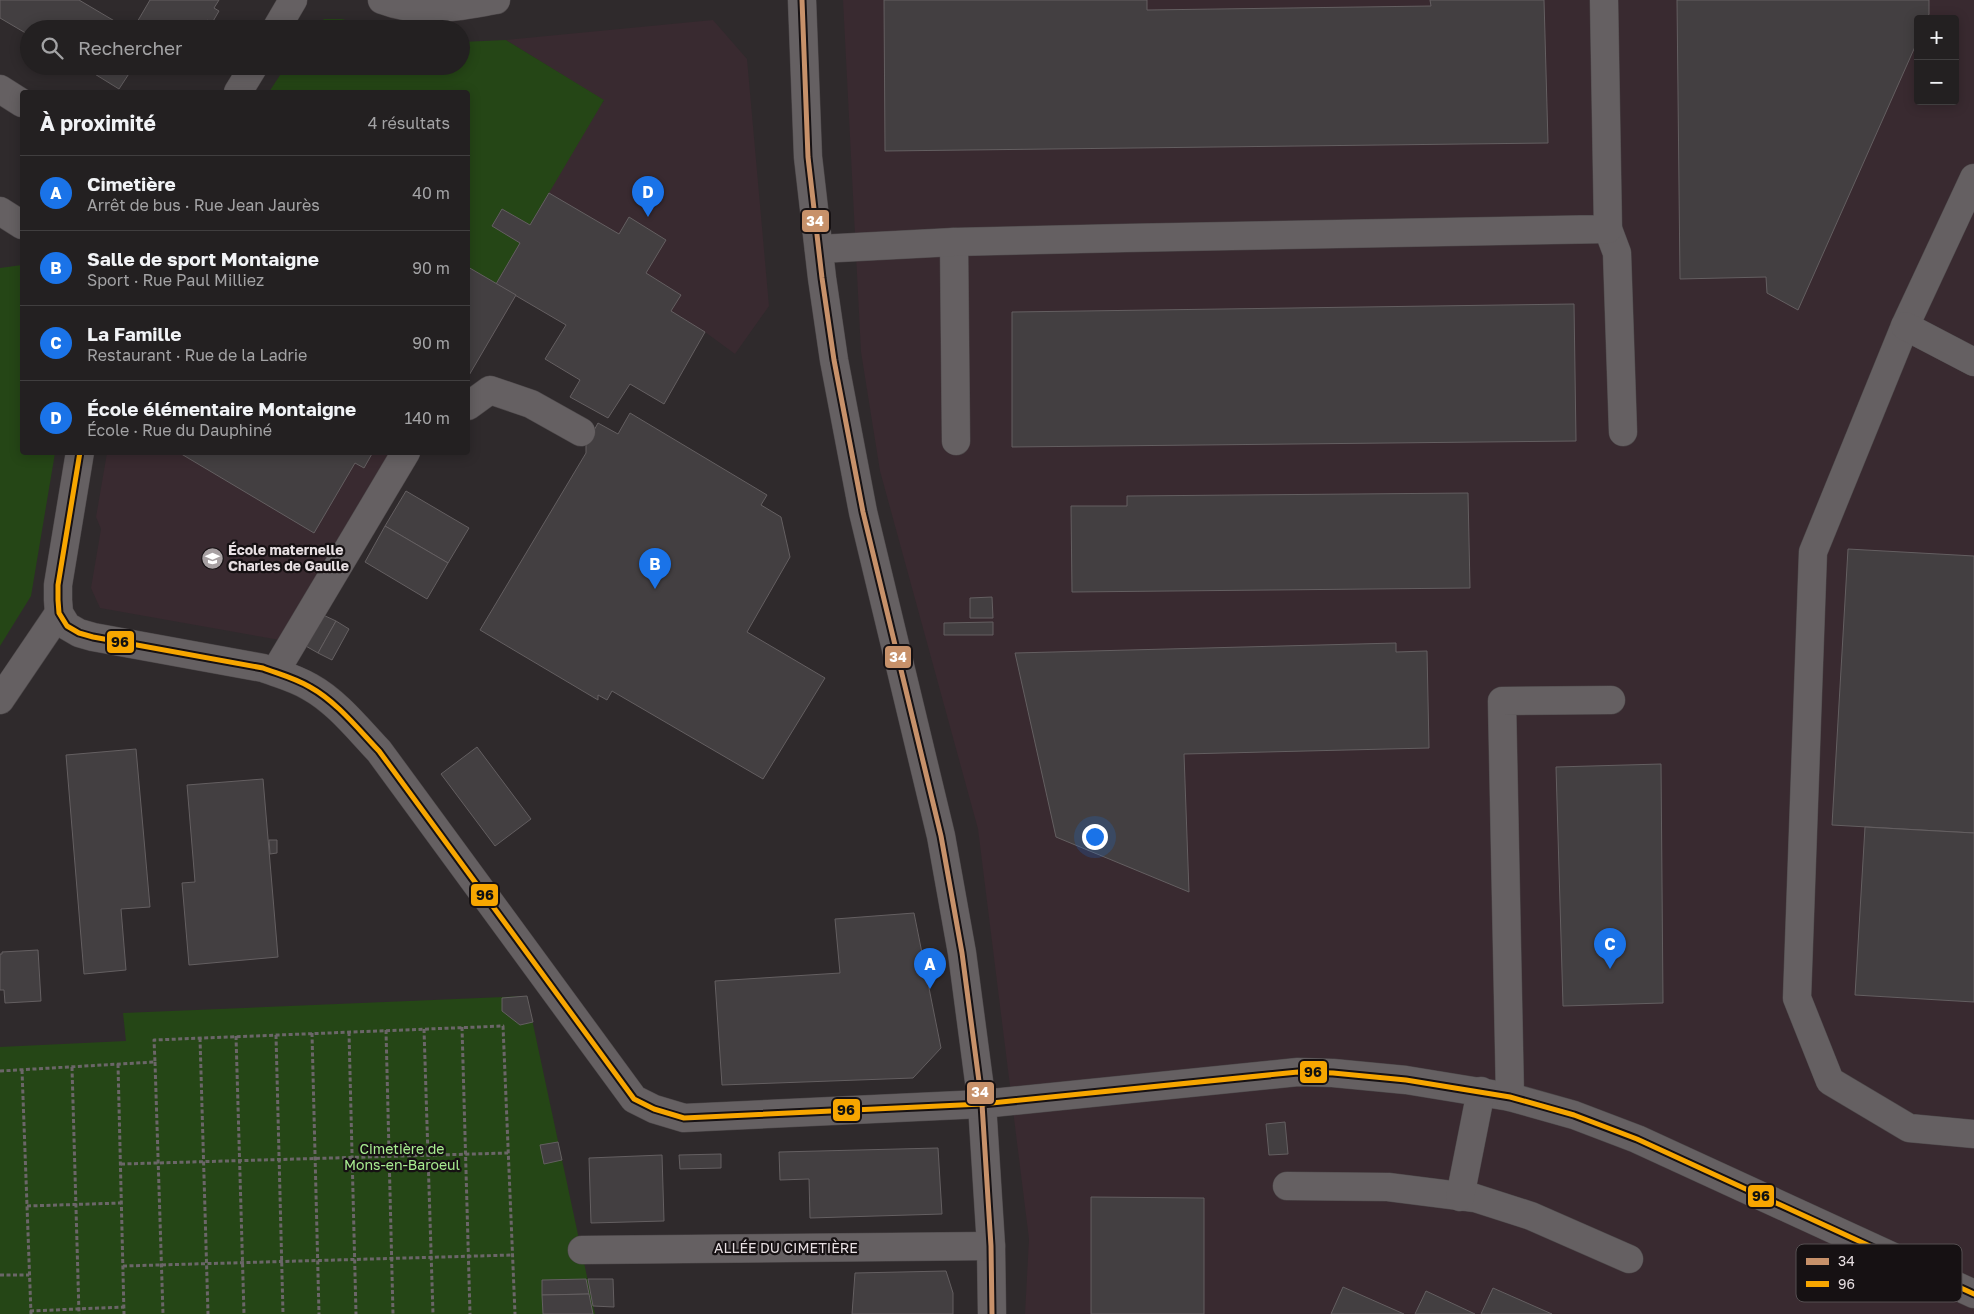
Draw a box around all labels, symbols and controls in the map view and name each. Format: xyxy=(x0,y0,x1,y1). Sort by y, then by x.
map controls xyxy=(1914,15,1959,105)
button: + xyxy=(1914,15,1959,60)
search box xyxy=(20,20,470,75)
icon: search xyxy=(38,34,66,62)
text: Rechercher xyxy=(78,36,183,59)
button: − xyxy=(1914,60,1959,105)
text: À proximité xyxy=(40,110,156,136)
text: 4 résultats xyxy=(368,113,450,133)
text: Cimetière xyxy=(87,172,176,195)
pin: D xyxy=(632,176,664,217)
text: A xyxy=(50,183,62,203)
text: 40 m xyxy=(412,183,450,203)
text: Arrêt de bus · Rue Jean Jaurès xyxy=(87,195,320,215)
line badge: 34 xyxy=(801,209,830,233)
text: 34 xyxy=(806,212,824,229)
text: Salle de sport Montaigne xyxy=(87,247,319,270)
text: B xyxy=(50,258,62,278)
text: 90 m xyxy=(412,258,450,278)
text: Sport · Rue Paul Milliez xyxy=(87,270,264,290)
text: La Famille xyxy=(87,322,181,345)
text: C xyxy=(50,333,62,353)
text: 90 m xyxy=(412,333,450,353)
text: Restaurant · Rue de la Ladrie xyxy=(87,345,307,365)
text: École élémentaire Montaigne xyxy=(87,397,356,420)
text: D xyxy=(50,408,62,428)
text: 140 m xyxy=(404,408,450,428)
text: École · Rue du Dauphiné xyxy=(87,420,272,440)
place label: École maternelle Charles de Gaulle xyxy=(228,541,349,574)
school or university icon: École maternelle Charles de Gaulle xyxy=(200,546,224,570)
pin: B xyxy=(639,548,671,589)
line badge: 96 xyxy=(106,630,135,654)
text: 96 xyxy=(111,633,129,650)
line badge: 34 xyxy=(884,645,912,669)
text: 34 xyxy=(889,648,907,665)
your location xyxy=(1082,824,1108,850)
line badge: 96 xyxy=(470,883,499,907)
text: 96 xyxy=(476,886,494,903)
pin: C xyxy=(1594,928,1626,969)
pin: A xyxy=(914,948,946,989)
line badge: 96 xyxy=(1299,1060,1328,1084)
text: 96 xyxy=(1304,1063,1322,1080)
line badge: 34 xyxy=(966,1081,995,1105)
text: 34 xyxy=(971,1083,989,1100)
line badge: 96 xyxy=(832,1098,861,1122)
text: 96 xyxy=(837,1101,855,1118)
park label: Cimetière de Mons-en-Baroeul xyxy=(344,1140,460,1173)
line badge: 96 xyxy=(1747,1184,1775,1208)
text: 96 xyxy=(1752,1187,1770,1204)
street label: ALLÉE DU CIMETIÈRE xyxy=(714,1239,858,1256)
legend xyxy=(1796,1244,1962,1302)
text: 34 xyxy=(1838,1252,1855,1269)
text: 96 xyxy=(1838,1275,1855,1292)

